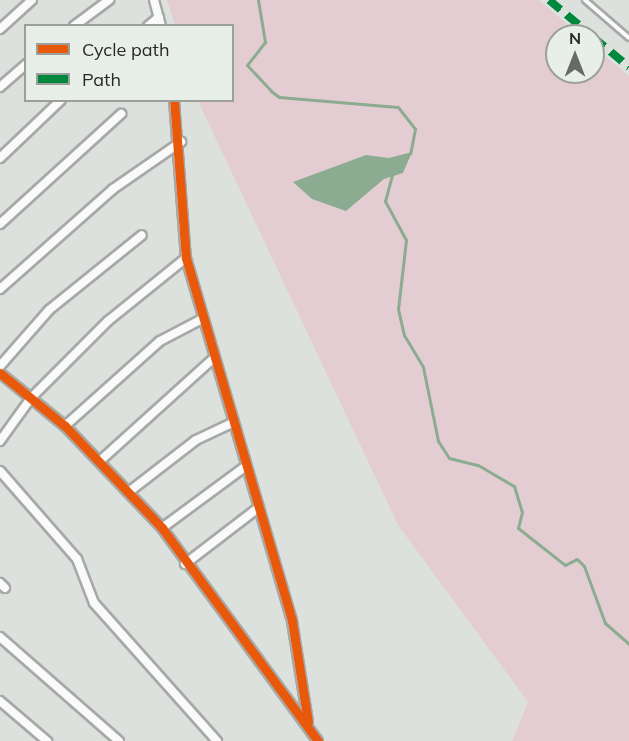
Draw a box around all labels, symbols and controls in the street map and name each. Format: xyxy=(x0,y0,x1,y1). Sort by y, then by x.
legend xyxy=(24,24,234,102)
north arrow xyxy=(545,24,605,84)
text: N xyxy=(569,28,581,48)
text: Cycle path xyxy=(82,38,169,61)
text: Path xyxy=(82,68,121,91)

